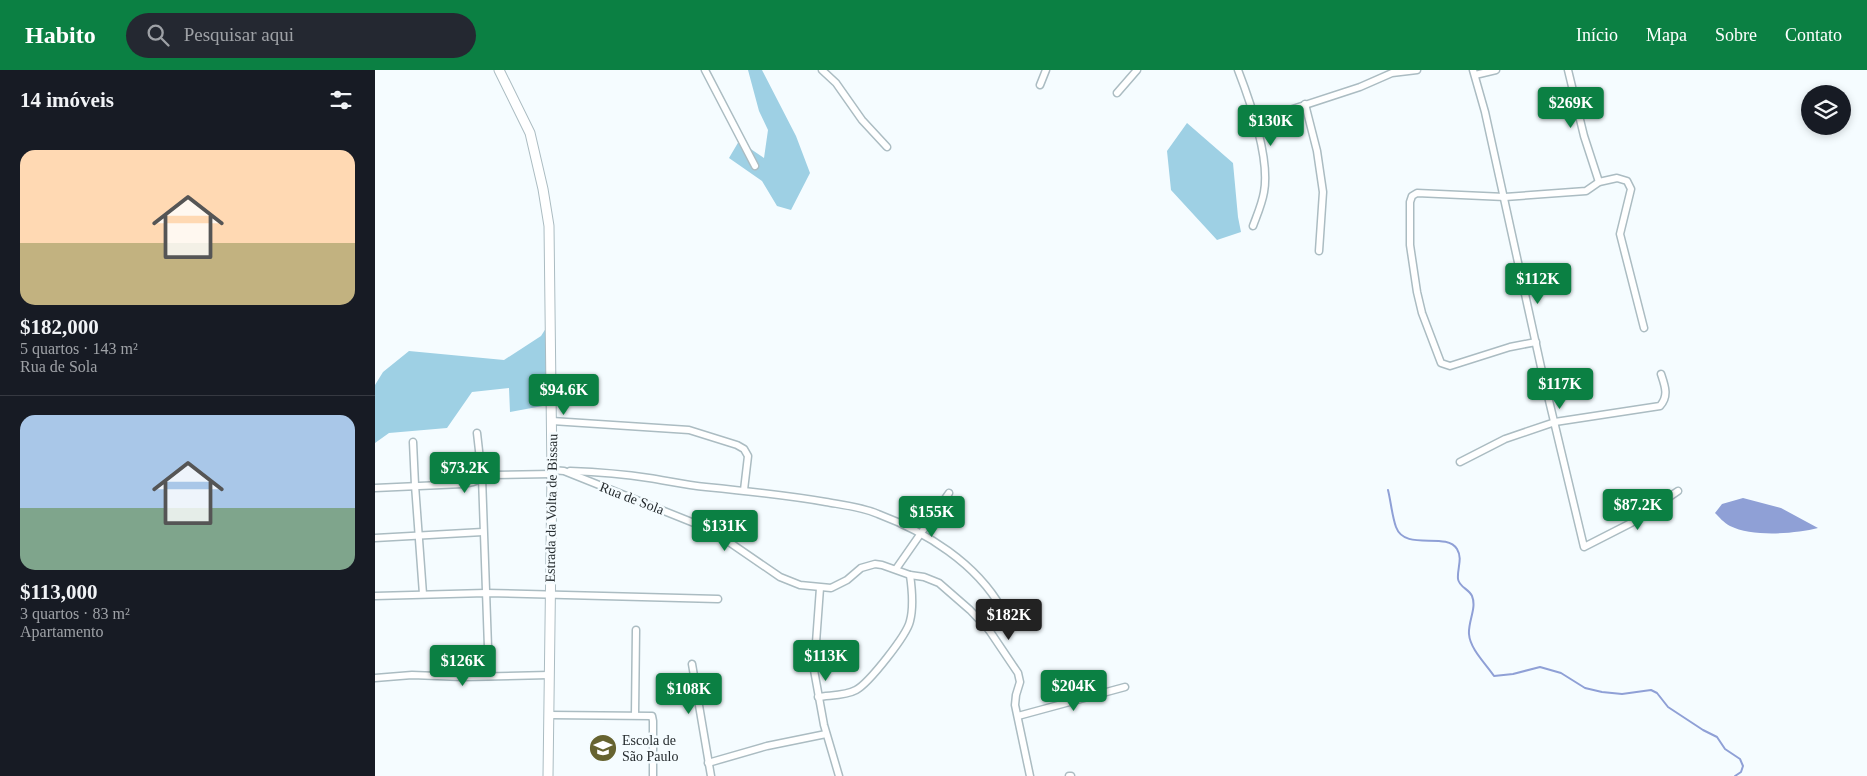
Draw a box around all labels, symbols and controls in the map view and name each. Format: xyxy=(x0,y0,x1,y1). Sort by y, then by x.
search box xyxy=(126,13,476,58)
icon: search xyxy=(144,21,172,49)
text: Habito xyxy=(25,22,96,48)
text: Pesquisar aqui xyxy=(184,24,294,45)
text: Início xyxy=(1576,25,1618,45)
text: Mapa xyxy=(1646,25,1687,45)
text: Sobre xyxy=(1715,25,1757,45)
text: Contato xyxy=(1785,25,1842,45)
map controls xyxy=(1801,85,1851,135)
button: layers xyxy=(1801,85,1851,135)
icon: filters xyxy=(327,86,355,114)
pin: $269K xyxy=(1536,87,1606,129)
text: 14 imóveis xyxy=(20,88,114,112)
text: $269K xyxy=(1549,94,1593,111)
pin: $130K xyxy=(1236,104,1306,147)
text: $130K xyxy=(1249,112,1293,129)
icon: home xyxy=(143,182,233,272)
pin: $112K xyxy=(1503,262,1573,305)
text: $112K xyxy=(1516,270,1560,287)
text: $182,000 xyxy=(20,315,99,339)
text: 5 quartos · 143 m² xyxy=(20,340,138,357)
text: Rua de Sola xyxy=(20,358,97,375)
pin: $117K xyxy=(1525,368,1595,410)
pin: $94.6K xyxy=(523,374,605,416)
text: $117K xyxy=(1538,375,1582,392)
text: $94.6K xyxy=(540,381,588,398)
street label: Estrada da Volta de Bissau xyxy=(543,433,560,583)
icon: home xyxy=(143,448,233,538)
pin: $73.2K xyxy=(424,452,506,494)
text: $73.2K xyxy=(441,459,489,476)
street label: Rua de Sola xyxy=(598,479,667,518)
pin: $87.2K xyxy=(1597,488,1679,531)
pin: $155K xyxy=(897,496,967,538)
text: $87.2K xyxy=(1614,496,1662,513)
text: $155K xyxy=(910,503,954,520)
pin: $131K xyxy=(690,510,760,552)
text: $131K xyxy=(703,517,747,534)
text: $113,000 xyxy=(20,580,98,604)
pin: $182K xyxy=(974,598,1044,641)
text: 3 quartos · 83 m² xyxy=(20,605,130,622)
text: $182K xyxy=(987,606,1031,623)
text: Apartamento xyxy=(20,623,104,640)
pin: $113K xyxy=(791,640,861,682)
pin: $126K xyxy=(428,644,498,687)
text: $113K xyxy=(804,647,848,664)
text: $126K xyxy=(441,652,485,669)
pin: $204K xyxy=(1039,670,1109,712)
pin: $108K xyxy=(654,672,724,715)
text: $204K xyxy=(1052,677,1096,694)
text: $108K xyxy=(667,680,711,697)
school or university icon: Escola de São Paulo xyxy=(588,733,618,763)
place label: Escola de São Paulo xyxy=(622,733,678,764)

